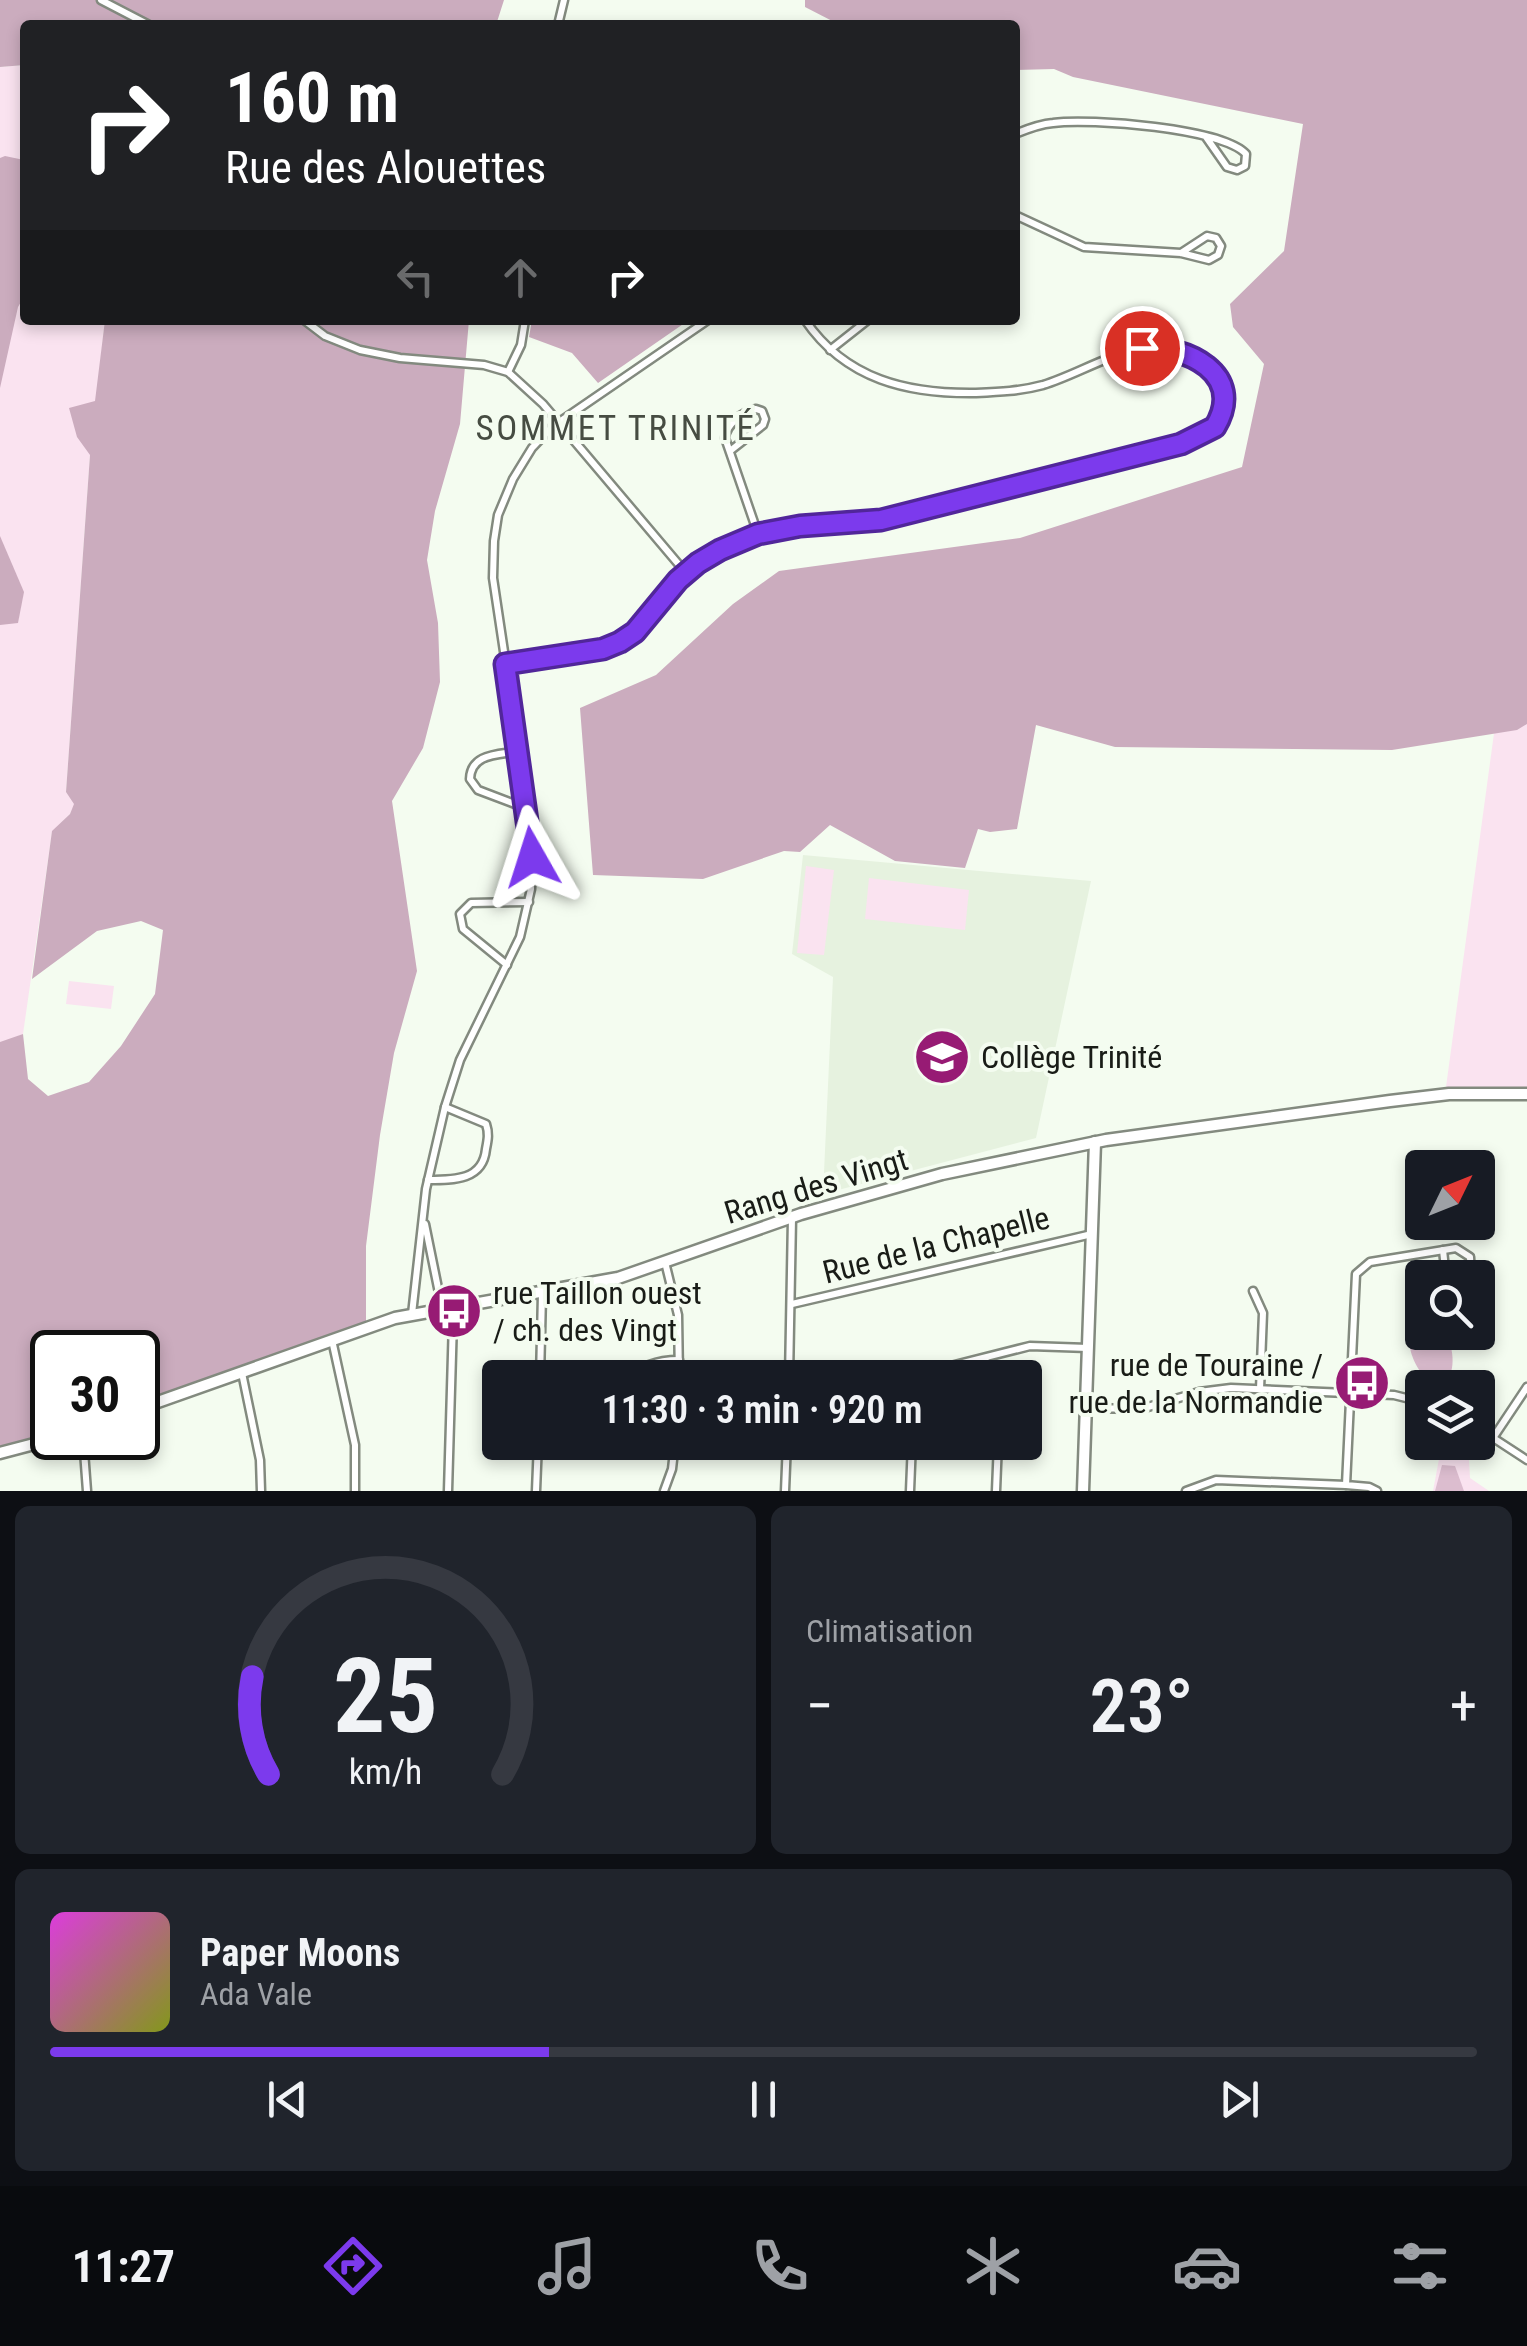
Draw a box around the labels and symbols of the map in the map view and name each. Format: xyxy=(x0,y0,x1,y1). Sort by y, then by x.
pin xyxy=(1100,306,1185,391)
district label: SOMMET TRINITÉ xyxy=(476,408,756,449)
position arrow xyxy=(480,805,584,909)
school or university icon: Collège Trinité xyxy=(912,1027,972,1087)
place label: Collège Trinité xyxy=(981,1038,1162,1076)
street label: Rang des Vingt xyxy=(720,1140,912,1232)
north arrow xyxy=(1405,1150,1495,1240)
street label: Rue de la Chapelle xyxy=(819,1198,1053,1292)
place label: rue Taillon ouest / ch. des Vingt xyxy=(493,1274,702,1349)
bus stop icon: rue Taillon ouest / ch. des Vingt xyxy=(424,1281,484,1341)
speed limit sign: 30 xyxy=(30,1330,160,1460)
place label: rue de Touraine / rue de la Normandie xyxy=(1068,1346,1323,1421)
bus stop icon: rue de Touraine / rue de la Normandie xyxy=(1332,1353,1392,1413)

